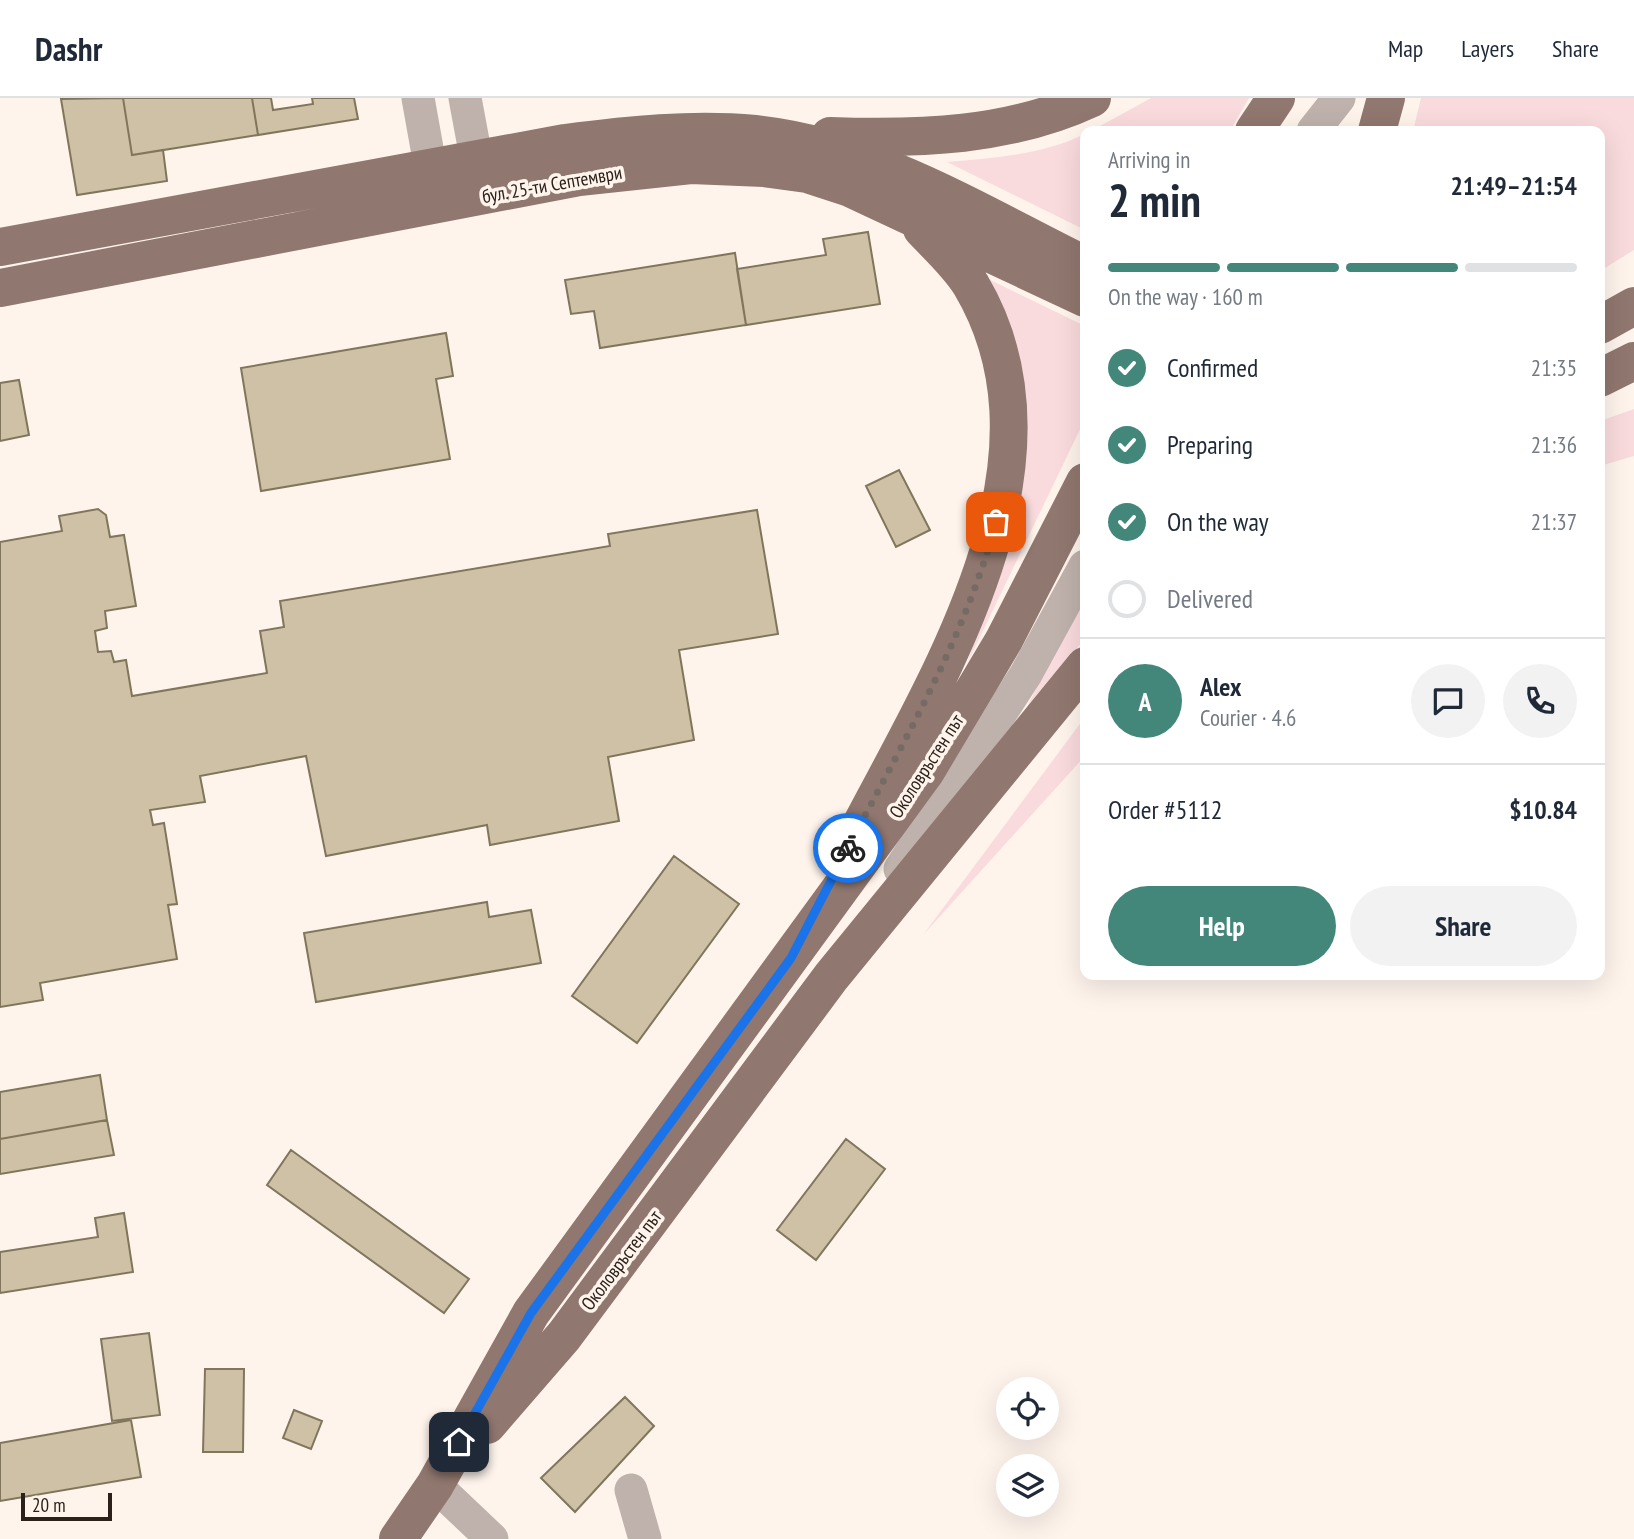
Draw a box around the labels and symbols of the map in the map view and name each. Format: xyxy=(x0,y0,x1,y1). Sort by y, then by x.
street label: бул. 25-ти Септември xyxy=(480,160,624,208)
pin xyxy=(966,492,1026,552)
street label: Околовръстен път xyxy=(884,709,969,822)
courier xyxy=(813,813,883,883)
street label: Околовръстен път xyxy=(576,1205,667,1315)
pin xyxy=(429,1412,489,1472)
scale bar xyxy=(21,1490,112,1522)

